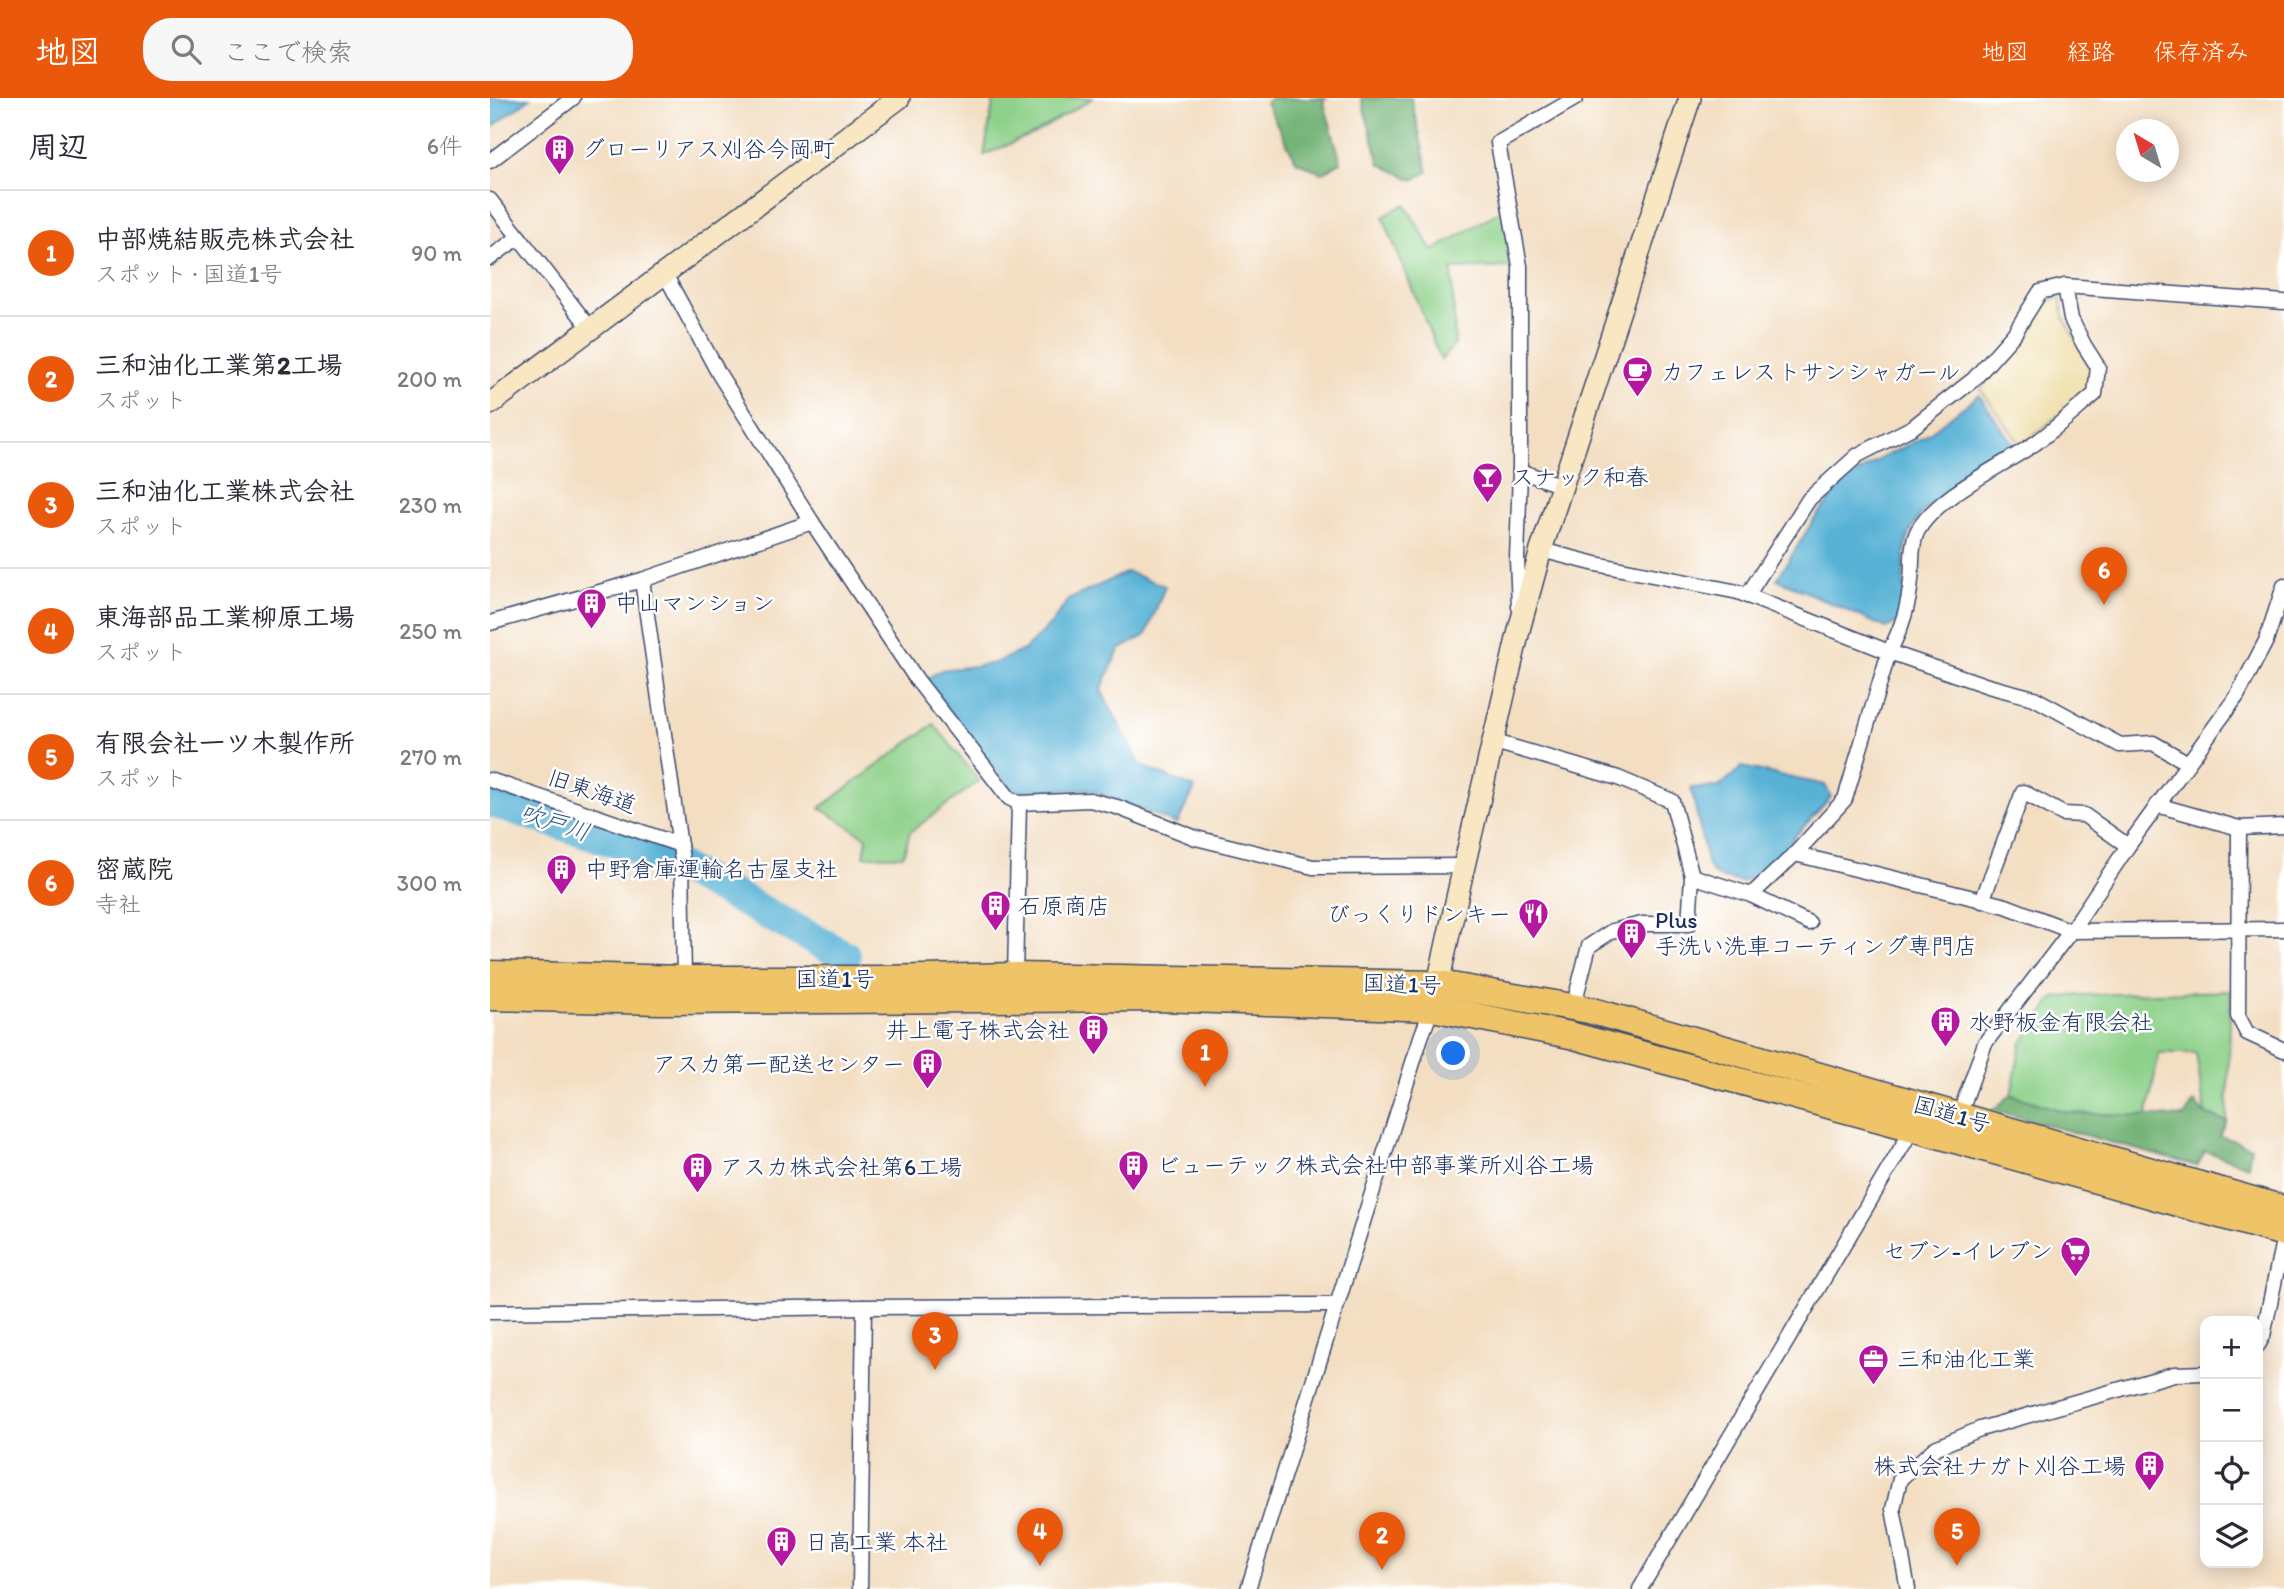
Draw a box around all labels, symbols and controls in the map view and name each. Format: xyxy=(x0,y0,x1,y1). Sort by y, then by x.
search box xyxy=(143,18,633,81)
icon: search xyxy=(167,30,205,68)
text: 地図 xyxy=(35,32,101,71)
text: ここで検索 xyxy=(223,36,353,68)
text: 地図 xyxy=(1981,37,2029,66)
text: 経路 xyxy=(2067,37,2115,66)
text: 保存済み xyxy=(2153,37,2249,66)
north arrow xyxy=(2116,119,2179,182)
text: 周辺 xyxy=(28,128,88,165)
text: 6件 xyxy=(427,132,462,160)
building icon: グローリアス刈谷今岡町 xyxy=(542,132,576,176)
place label: グローリアス刈谷今岡町 xyxy=(582,135,835,163)
text: 中部焼結販売株式会社 xyxy=(95,223,355,255)
text: 1 xyxy=(46,239,56,267)
text: 90 m xyxy=(411,239,462,267)
text: スポット · 国道1号 xyxy=(95,260,283,288)
text: 三和油化工業第2工場 xyxy=(95,349,343,381)
cafe icon: カフェレストサンシャガール xyxy=(1621,355,1655,399)
place label: カフェレストサンシャガール xyxy=(1661,358,1960,386)
text: 2 xyxy=(45,365,57,393)
text: 200 m xyxy=(397,365,462,393)
text: スポット xyxy=(95,386,187,414)
bar icon: スナック和春 xyxy=(1471,460,1505,504)
place label: スナック和春 xyxy=(1511,463,1649,491)
text: 三和油化工業株式会社 xyxy=(95,475,355,507)
text: 3 xyxy=(45,491,57,519)
text: 230 m xyxy=(399,491,462,519)
text: スポット xyxy=(95,512,187,540)
pin: 6 xyxy=(2081,547,2127,605)
building icon: 中山マンション xyxy=(575,586,609,630)
place label: 中山マンション xyxy=(615,589,775,617)
text: 東海部品工業柳原工場 xyxy=(95,601,355,633)
text: 4 xyxy=(44,617,58,645)
text: 250 m xyxy=(399,617,462,645)
text: スポット xyxy=(95,638,187,666)
text: 有限会社一ツ木製作所 xyxy=(95,727,355,759)
text: 5 xyxy=(45,743,57,771)
text: 270 m xyxy=(400,743,462,771)
street label: 旧東海道 xyxy=(544,763,640,819)
text: スポット xyxy=(95,764,187,792)
water label: 吹戸川 xyxy=(516,797,594,847)
building icon: 中野倉庫運輸名古屋支社 xyxy=(545,852,579,896)
text: 密蔵院 xyxy=(95,853,173,885)
place label: 中野倉庫運輸名古屋支社 xyxy=(585,855,838,883)
text: 6 xyxy=(45,869,57,897)
text: 300 m xyxy=(397,869,462,897)
building icon: 石原商店 xyxy=(978,889,1012,933)
text: 寺社 xyxy=(95,890,141,918)
place label: 石原商店 xyxy=(1018,892,1110,920)
restaurant icon: びっくりドンキー xyxy=(1517,897,1551,941)
place label: びっくりドンキー xyxy=(1327,900,1511,928)
place label: Plus 手洗い洗車コーティング専門店 xyxy=(1655,906,1977,960)
building icon: Plus 手洗い洗車コーティング専門店 xyxy=(1615,916,1649,960)
street label: 国道1号 xyxy=(795,965,875,993)
street label: 国道1号 xyxy=(1362,969,1442,999)
building icon: 水野板金有限会社 xyxy=(1929,1005,1963,1049)
place label: 水野板金有限会社 xyxy=(1969,1008,2153,1036)
building icon: 井上電子株式会社 xyxy=(1076,1013,1110,1057)
place label: 井上電子株式会社 xyxy=(886,1016,1070,1044)
pin: 1 xyxy=(1182,1029,1228,1087)
your location xyxy=(1436,1036,1470,1070)
building icon: アスカ第一配送センター xyxy=(911,1047,945,1091)
place label: アスカ第一配送センター xyxy=(653,1050,905,1078)
street label: 国道1号 xyxy=(1910,1090,1994,1138)
building icon: ビューテック株式会社中部事業所刈谷工場 xyxy=(1117,1148,1151,1192)
building icon: アスカ株式会社第6工場 xyxy=(680,1150,714,1194)
place label: ビューテック株式会社中部事業所刈谷工場 xyxy=(1157,1151,1594,1179)
place label: アスカ株式会社第6工場 xyxy=(720,1153,962,1181)
supermarket icon: セブン-イレブン xyxy=(2059,1234,2093,1278)
place label: セブン-イレブン xyxy=(1883,1237,2053,1265)
pin: 3 xyxy=(912,1312,958,1370)
map controls xyxy=(2200,1316,2263,1568)
button: + xyxy=(2200,1316,2263,1379)
office icon: 三和油化工業 xyxy=(1857,1342,1891,1386)
place label: 三和油化工業 xyxy=(1897,1345,2035,1373)
button: − xyxy=(2200,1379,2263,1442)
button: locate xyxy=(2200,1442,2263,1505)
building icon: 株式会社ナガト刈谷工場 xyxy=(2132,1449,2166,1493)
place label: 株式会社ナガト刈谷工場 xyxy=(1873,1452,2126,1480)
button: layers xyxy=(2200,1505,2263,1568)
pin: 4 xyxy=(1017,1508,1063,1566)
pin: 5 xyxy=(1934,1508,1980,1566)
pin: 2 xyxy=(1359,1512,1405,1570)
building icon: 日高工業 本社 xyxy=(765,1525,799,1569)
place label: 日高工業 本社 xyxy=(805,1528,948,1556)

